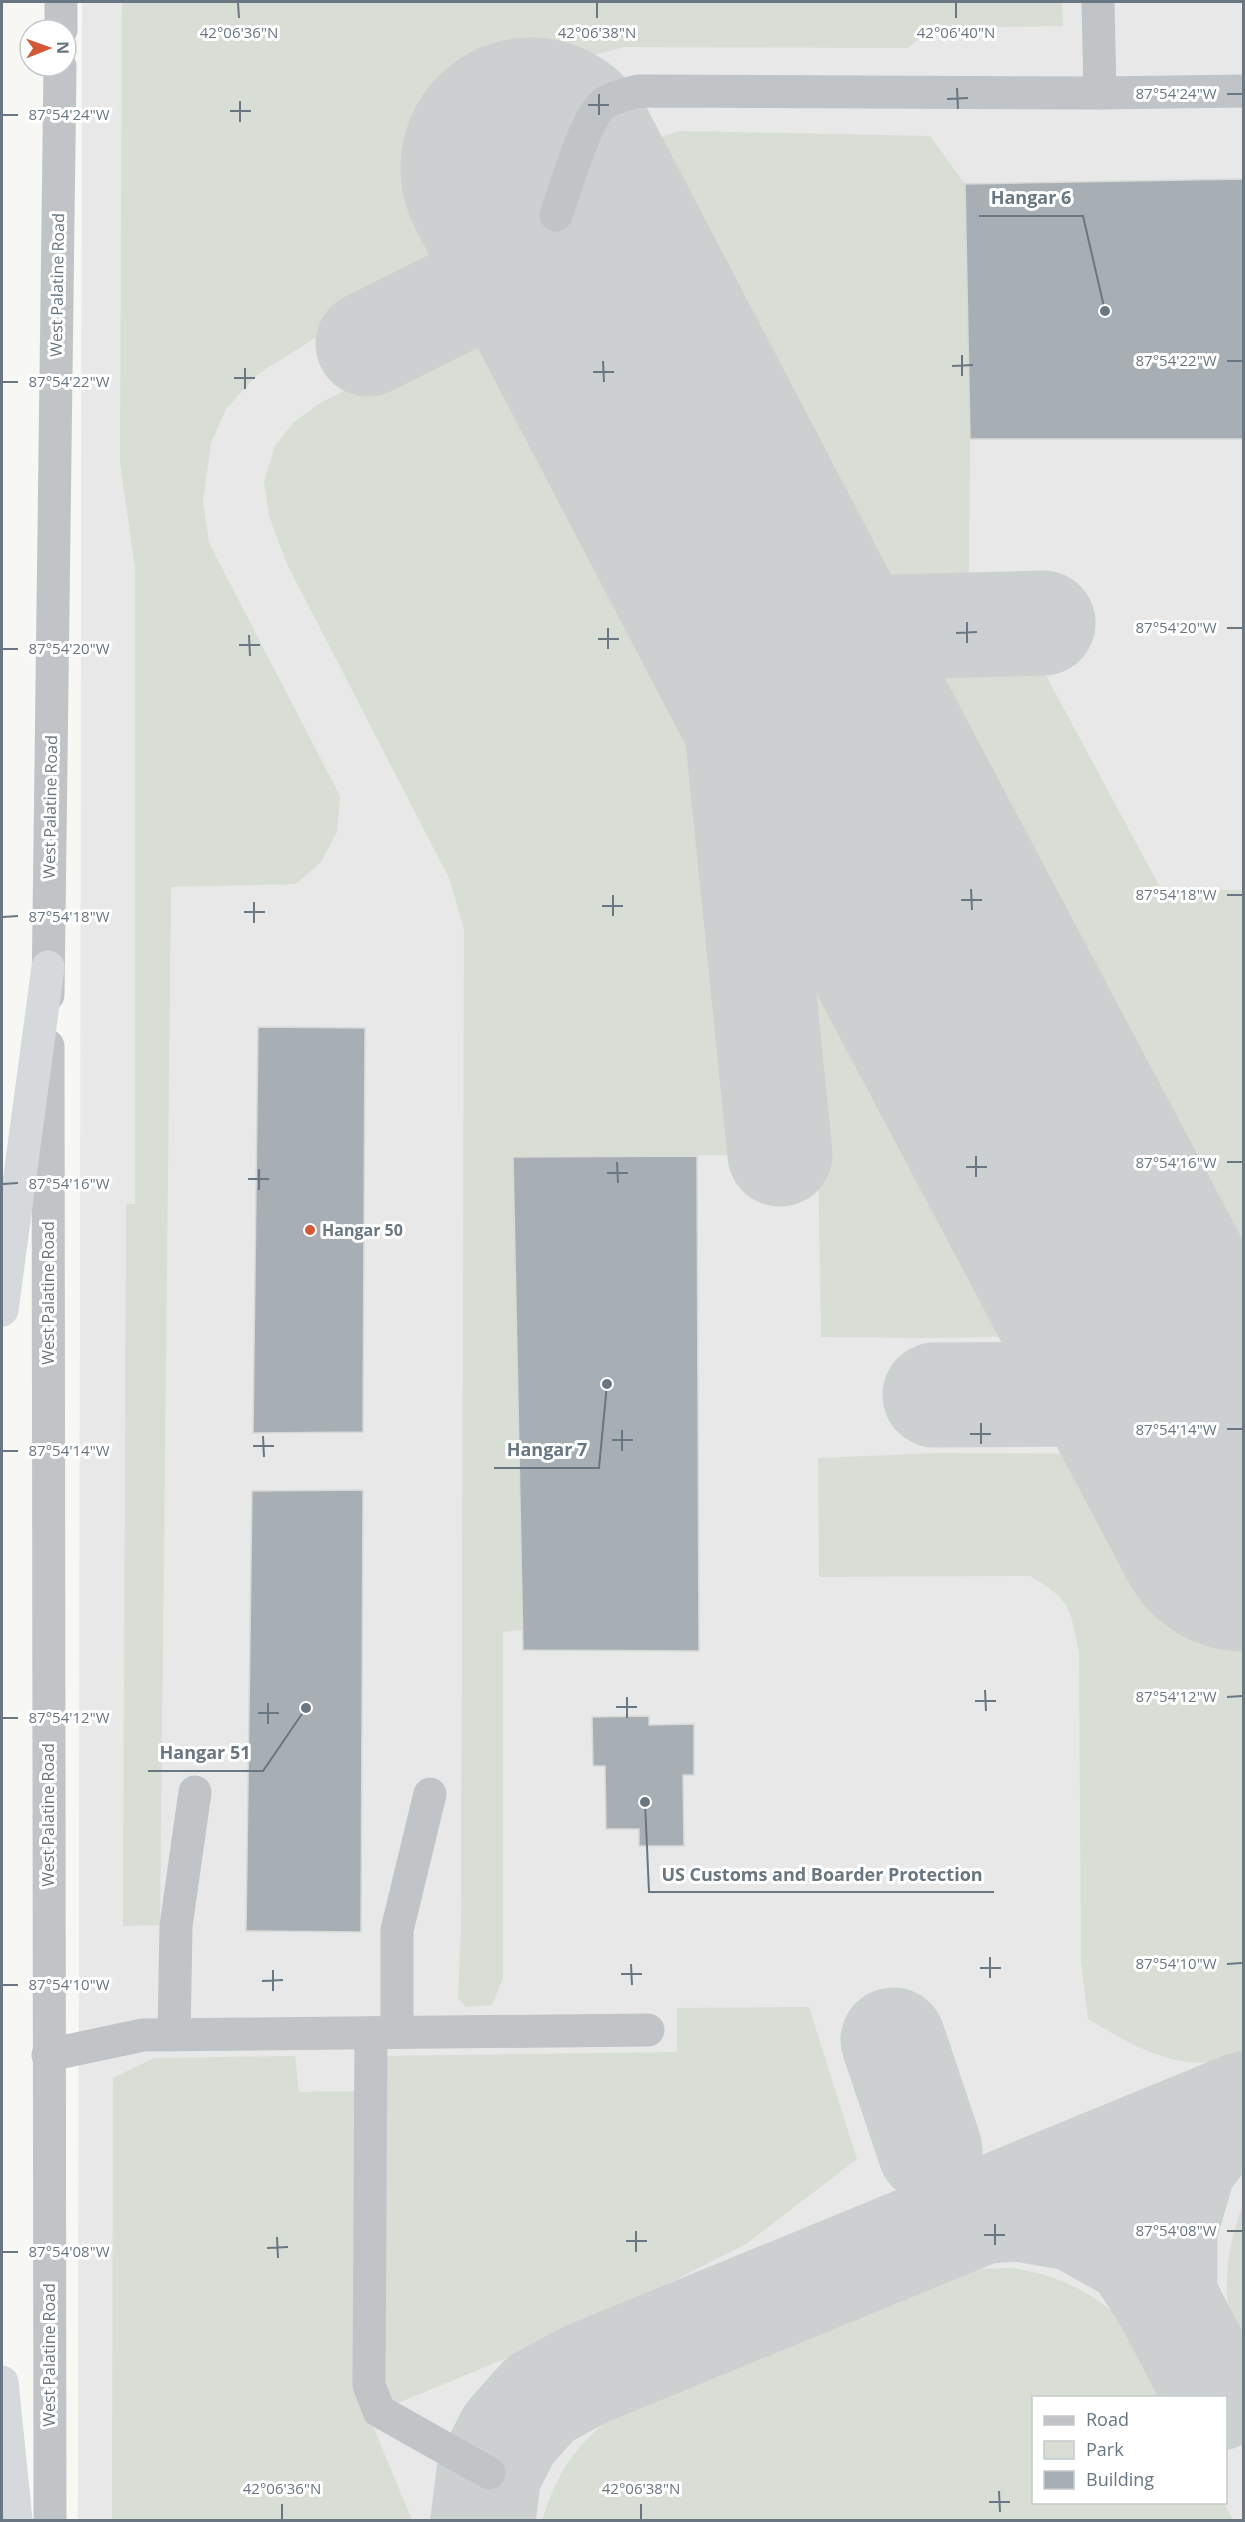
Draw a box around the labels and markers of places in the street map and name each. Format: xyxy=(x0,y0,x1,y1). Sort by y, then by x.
callout: Hangar 6 xyxy=(979,180,1083,216)
place label: Hangar 50 xyxy=(322,1219,403,1241)
marker: Hangar 50 xyxy=(303,1223,317,1237)
callout: Hangar 7 xyxy=(494,1432,599,1468)
callout: Hangar 51 xyxy=(148,1735,263,1771)
callout: US Customs and Boarder Protection xyxy=(649,1856,994,1892)

